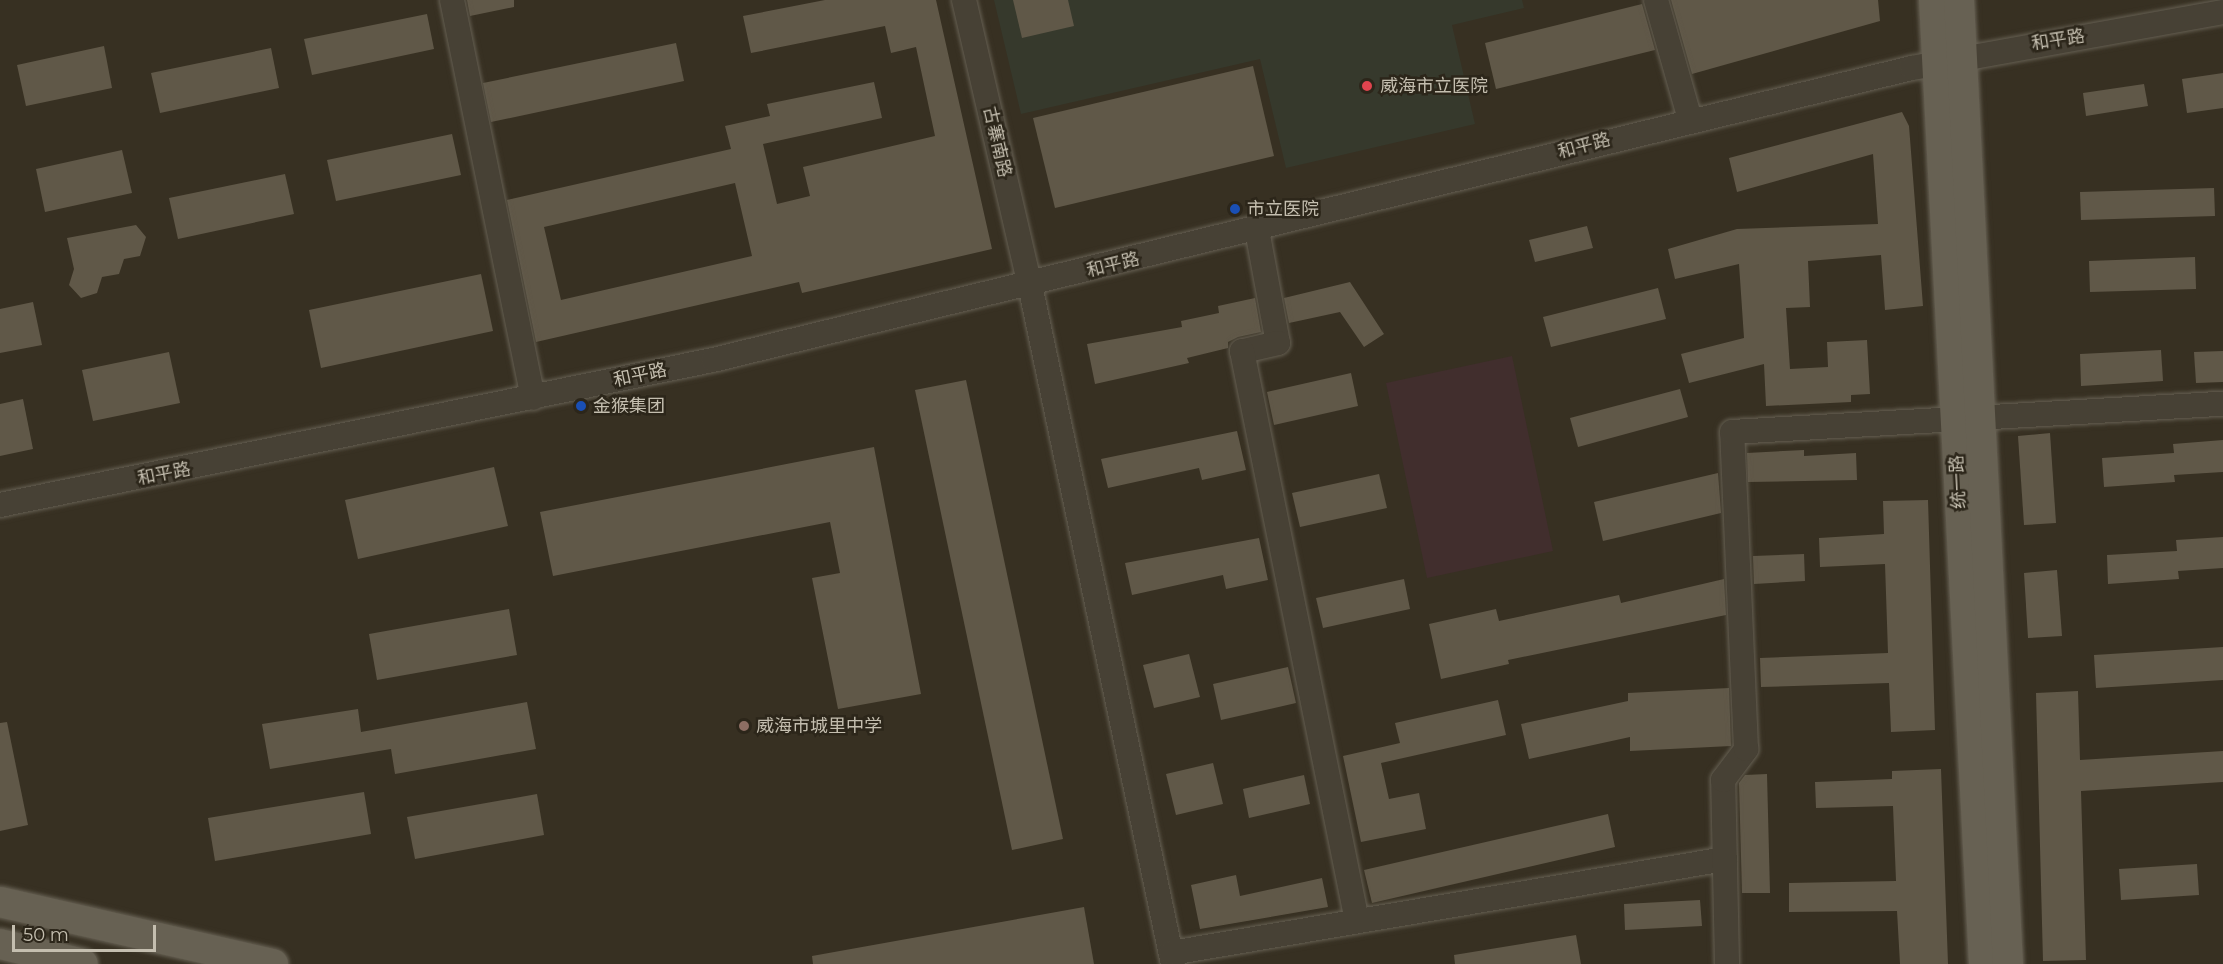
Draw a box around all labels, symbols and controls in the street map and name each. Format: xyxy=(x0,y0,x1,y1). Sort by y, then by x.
street label: 和平路 xyxy=(2030,25,2086,55)
place label: 威海市立医院 xyxy=(1380,75,1488,97)
marker: 威海市立医院 xyxy=(1358,77,1376,95)
street label: 古寨南路 xyxy=(978,104,1016,180)
street label: 和平路 xyxy=(1555,129,1613,163)
place label: 市立医院 xyxy=(1247,198,1319,220)
marker: 市立医院 xyxy=(1228,202,1242,216)
street label: 和平路 xyxy=(1084,248,1142,282)
street label: 和平路 xyxy=(611,359,669,391)
place label: 金猴集团 xyxy=(593,395,665,417)
marker: 金猴集团 xyxy=(574,399,588,413)
street label: 统一路 xyxy=(1946,454,1970,510)
street label: 和平路 xyxy=(135,458,193,490)
place label: 威海市城里中学 xyxy=(756,715,882,737)
marker: 威海市城里中学 xyxy=(737,719,751,733)
scale bar xyxy=(15,913,159,951)
text: 50 m xyxy=(23,924,69,946)

